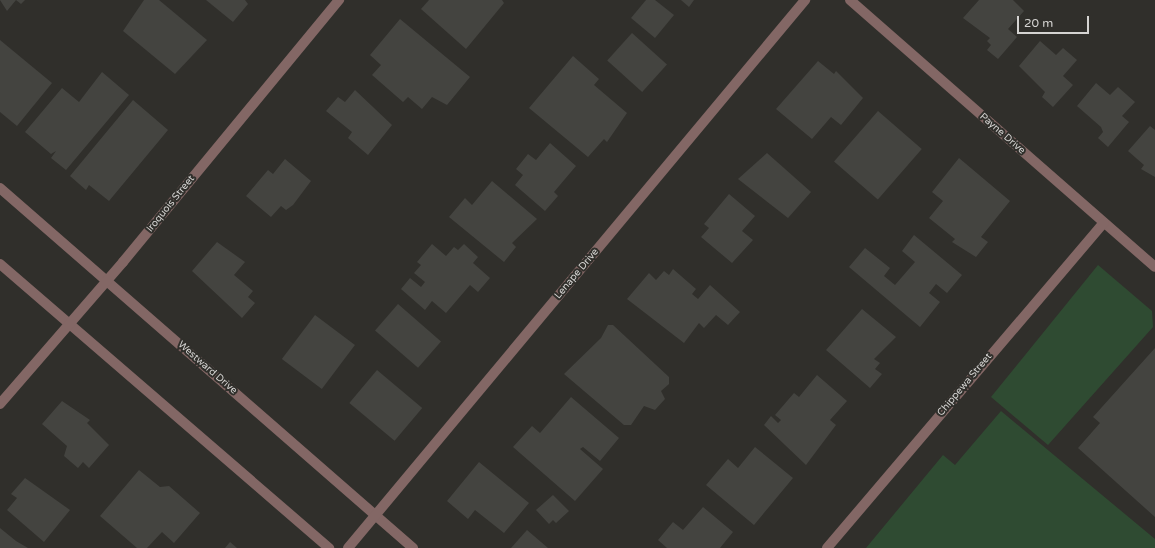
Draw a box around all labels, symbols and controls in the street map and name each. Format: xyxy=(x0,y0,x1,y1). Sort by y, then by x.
scale bar xyxy=(1019,8,1091,34)
text: 20 m xyxy=(1024,16,1053,30)
street label: Payne Drive xyxy=(977,111,1027,157)
street label: Iroquois Street xyxy=(144,173,198,235)
street label: Lenape Drive xyxy=(552,246,602,302)
street label: Westward Drive xyxy=(175,339,239,397)
street label: Chippewa Street xyxy=(935,351,995,419)

